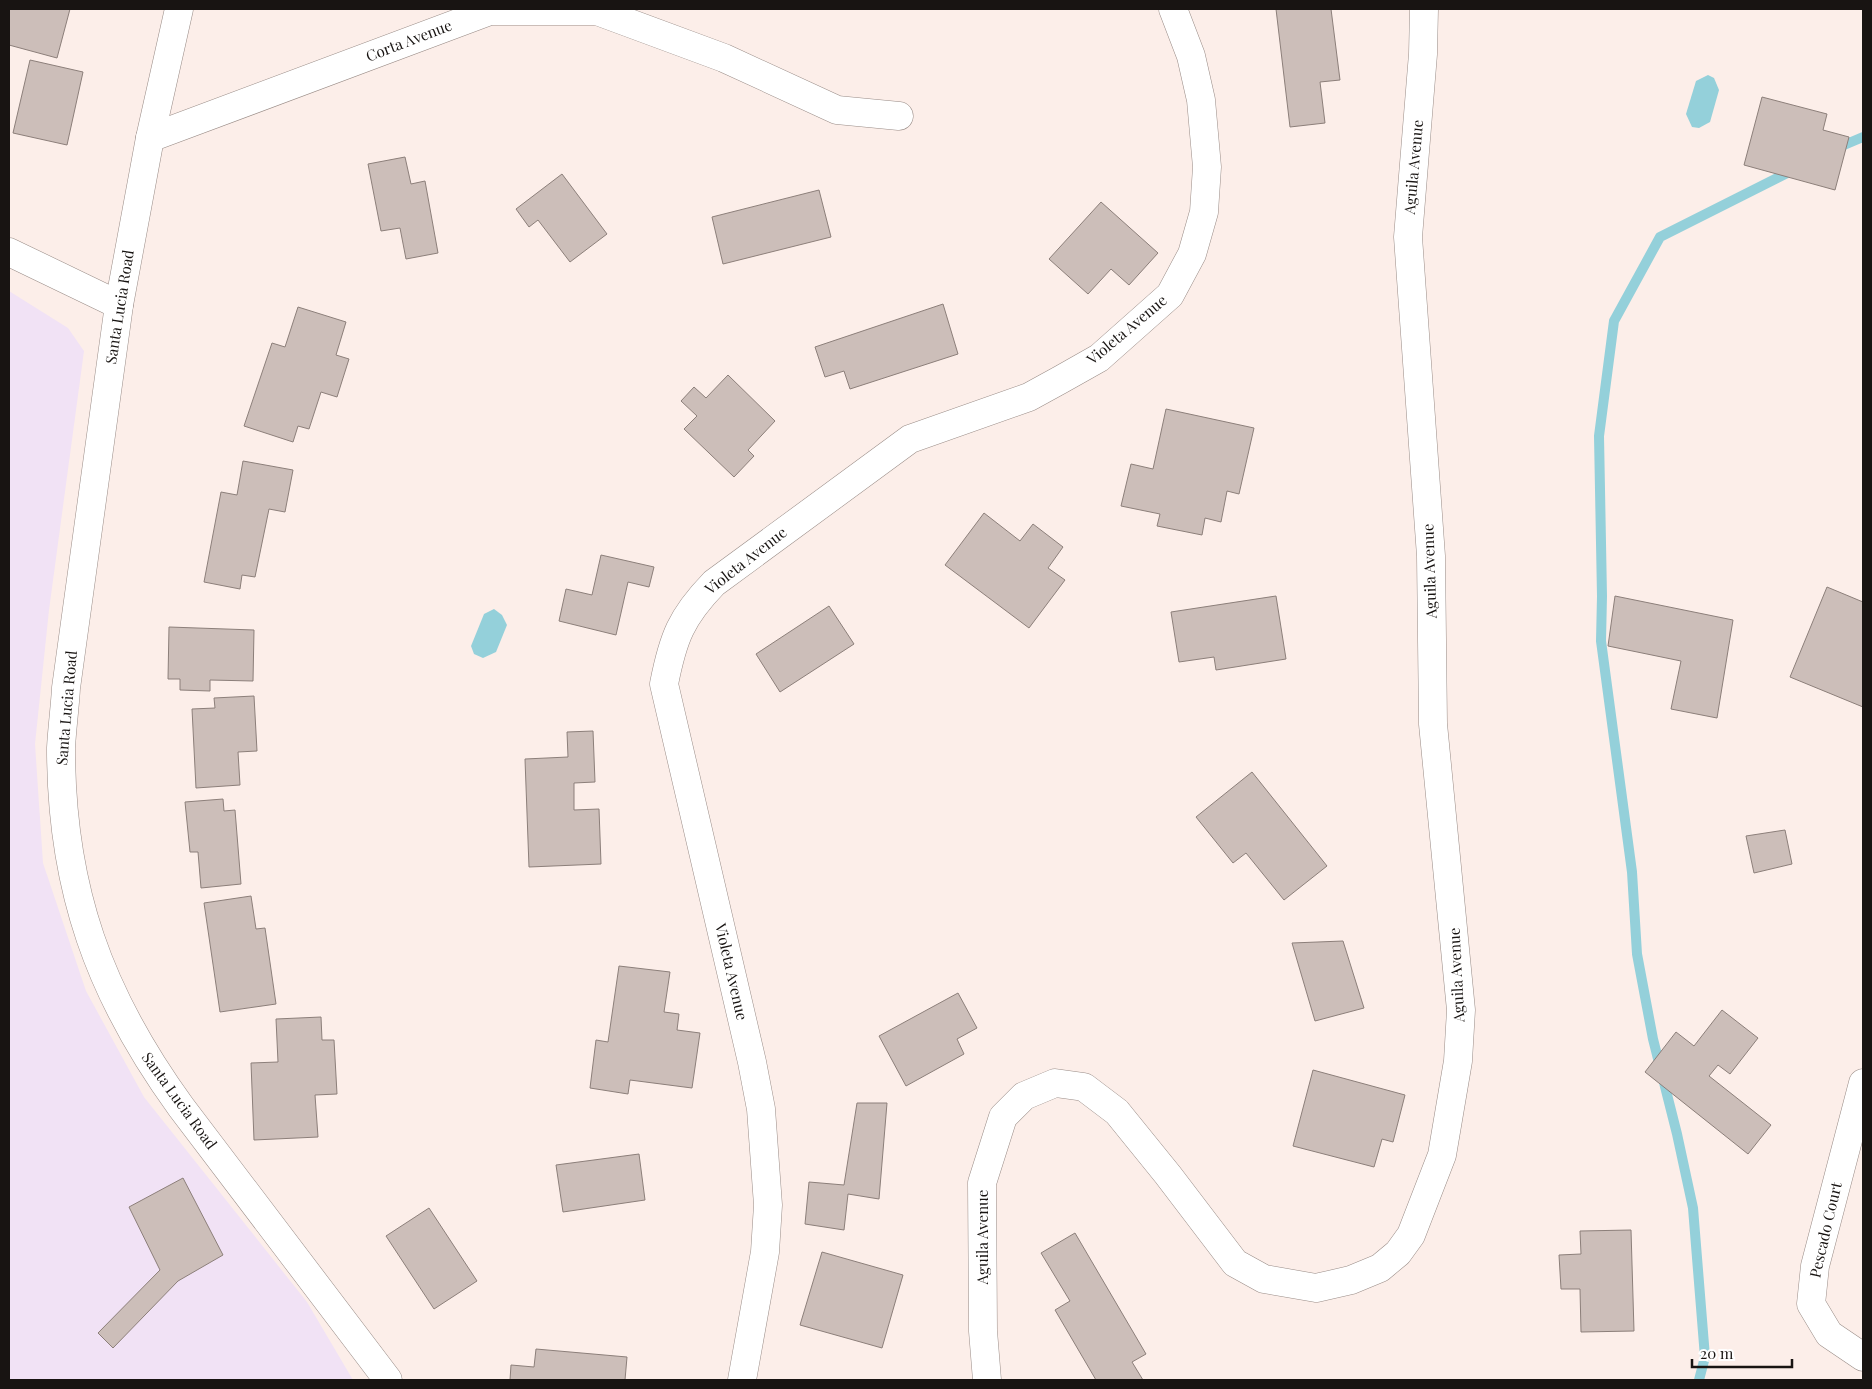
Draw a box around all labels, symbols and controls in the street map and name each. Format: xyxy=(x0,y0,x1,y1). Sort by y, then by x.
street label: Corta Avenue xyxy=(363,15,454,66)
street label: Aguila Avenue xyxy=(1399,119,1427,216)
street label: Santa Lucia Road xyxy=(100,248,138,365)
street label: Violeta Avenue xyxy=(1081,290,1171,369)
street label: Violeta Avenue xyxy=(700,522,790,599)
street label: Aguila Avenue xyxy=(1417,523,1441,620)
street label: Santa Lucia Road xyxy=(51,649,81,766)
street label: Violeta Avenue xyxy=(711,921,753,1022)
street label: Aguila Avenue xyxy=(1444,927,1469,1024)
street label: Santa Lucia Road xyxy=(138,1048,222,1153)
street label: Pescado Court xyxy=(1804,1179,1846,1280)
street label: Aguila Avenue xyxy=(972,1190,992,1285)
scale bar xyxy=(1692,1336,1792,1368)
text: 20 m xyxy=(1700,1343,1734,1363)

